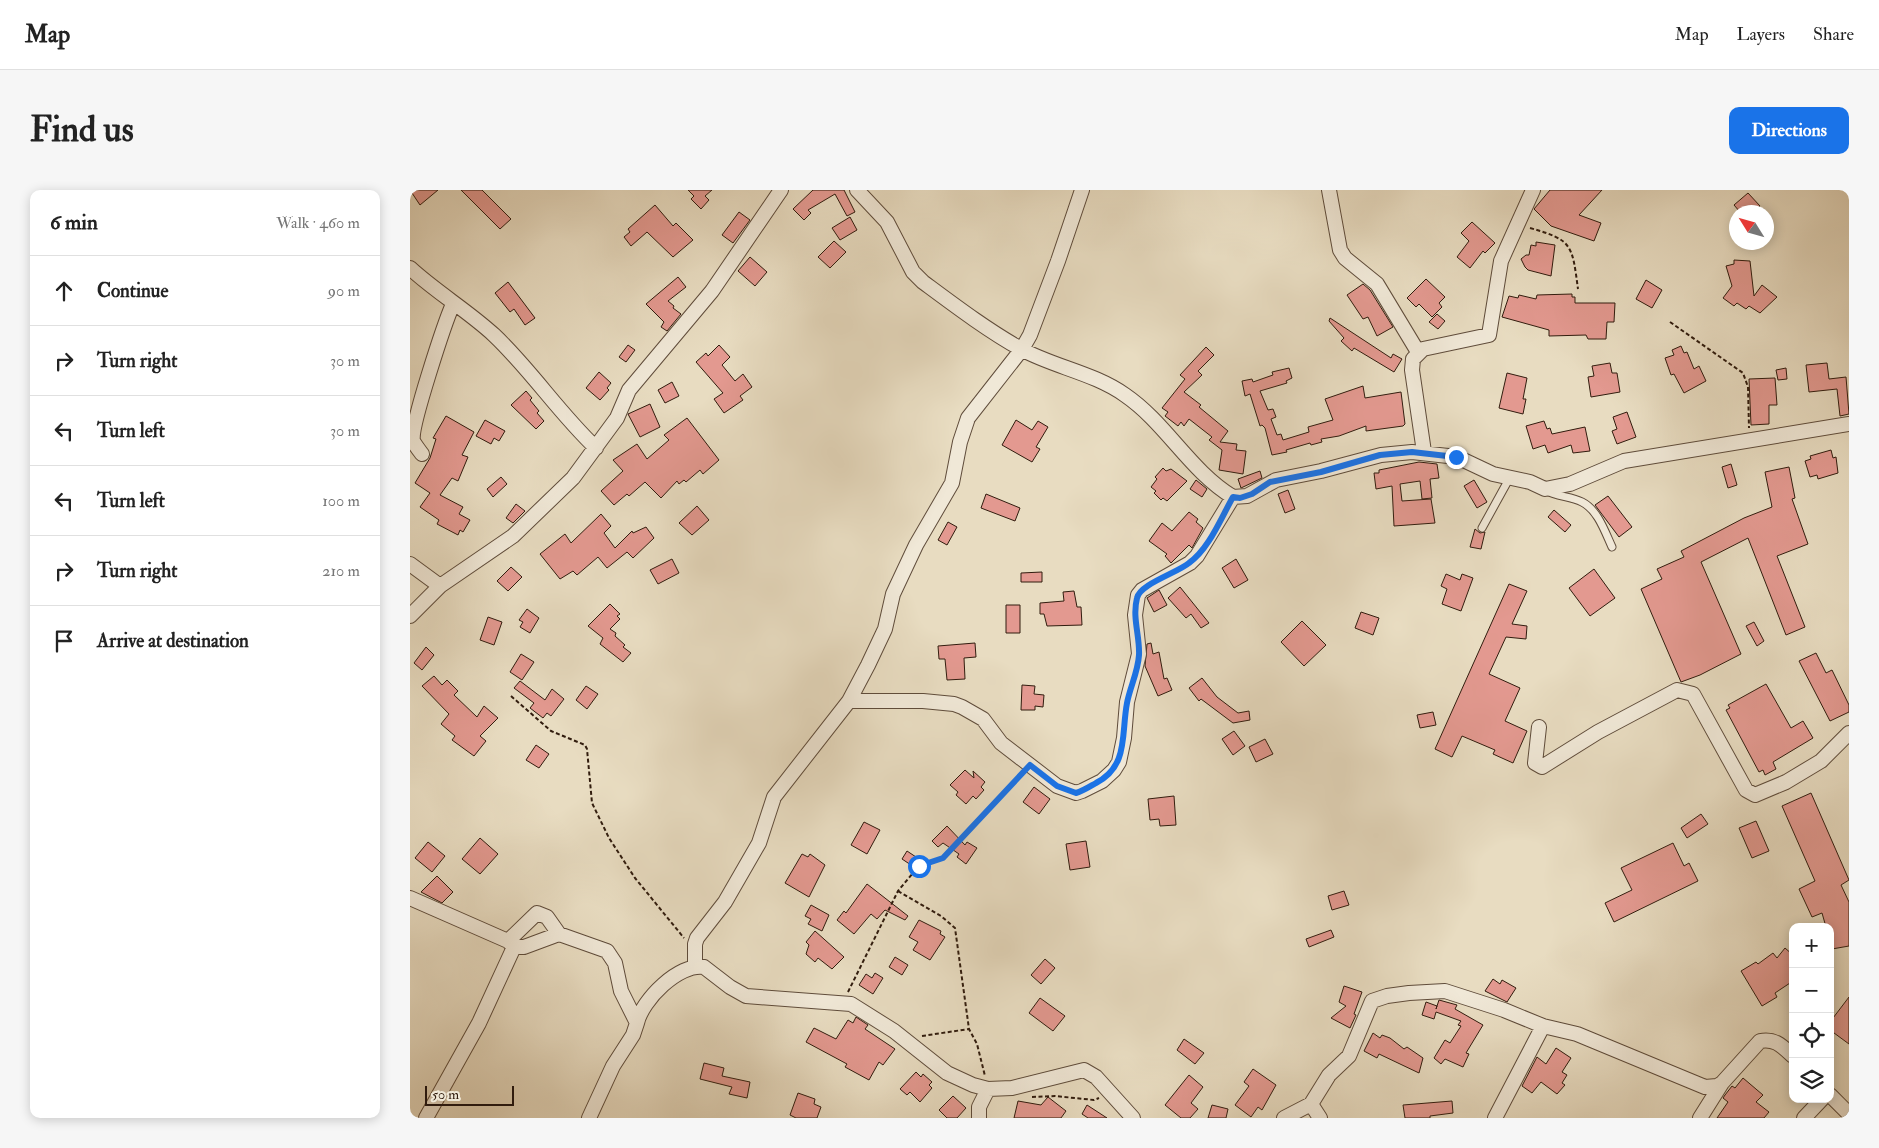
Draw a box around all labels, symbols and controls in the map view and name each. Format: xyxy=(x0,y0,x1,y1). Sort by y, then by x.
text: Map xyxy=(25,19,70,50)
text: Map xyxy=(1675,23,1709,46)
text: Layers xyxy=(1737,23,1785,46)
text: Share xyxy=(1813,23,1854,46)
button: Directions xyxy=(1729,107,1849,154)
text: Find us xyxy=(30,108,134,152)
north arrow xyxy=(1729,205,1774,250)
text: 6 min xyxy=(50,209,98,236)
text: Walk · 460 m xyxy=(276,213,360,233)
icon: ahead xyxy=(50,277,78,305)
text: Continue xyxy=(97,279,168,303)
text: 90 m xyxy=(328,281,360,301)
icon: right xyxy=(50,347,78,375)
text: Turn right xyxy=(97,349,177,373)
text: 30 m xyxy=(330,351,360,371)
icon: left xyxy=(50,417,78,445)
text: Turn left xyxy=(97,419,165,443)
text: 30 m xyxy=(330,421,360,441)
route end xyxy=(1445,446,1468,469)
icon: left xyxy=(50,487,78,515)
text: Turn left xyxy=(97,489,165,513)
text: 100 m xyxy=(322,491,360,511)
icon: right xyxy=(50,557,78,585)
text: Turn right xyxy=(97,559,177,583)
text: 210 m xyxy=(322,561,360,581)
icon: arrive xyxy=(50,627,78,655)
text: Arrive at destination xyxy=(97,629,249,653)
route start xyxy=(908,855,931,878)
map controls xyxy=(1789,923,1834,1103)
button: + xyxy=(1789,923,1834,968)
button: − xyxy=(1789,968,1834,1013)
button: locate xyxy=(1789,1013,1834,1058)
button: layers xyxy=(1789,1058,1834,1103)
scale bar xyxy=(425,1083,514,1106)
text: 50 m xyxy=(432,1086,459,1103)

